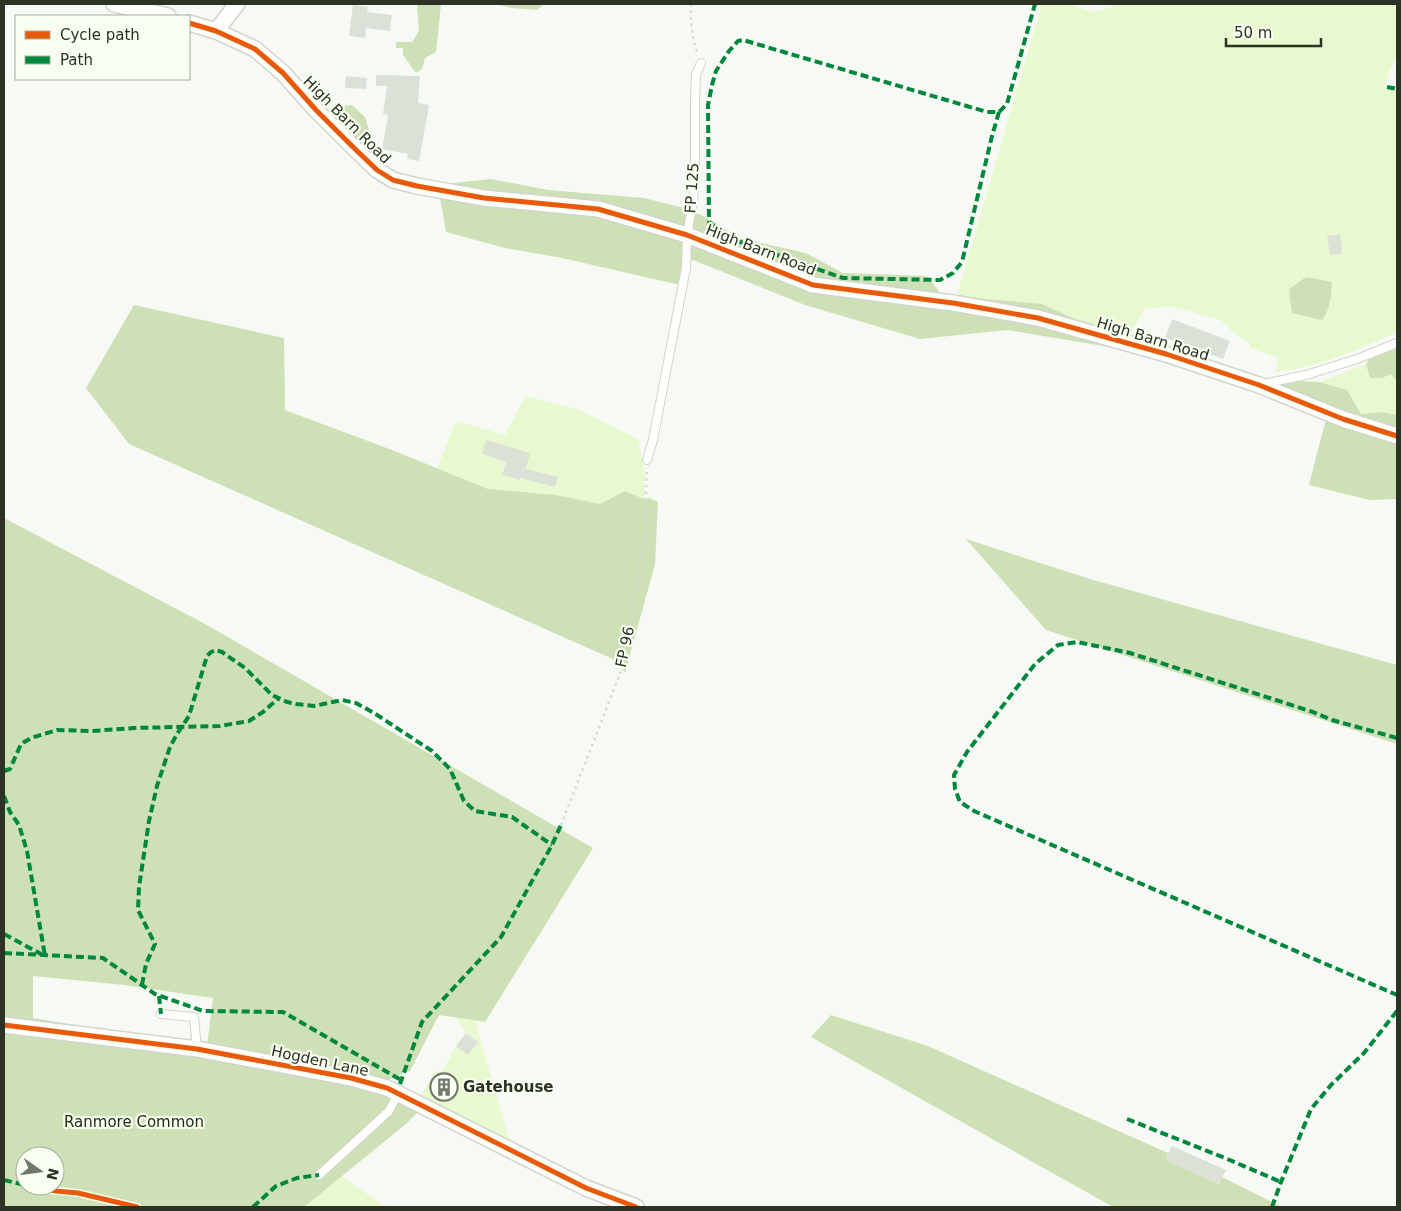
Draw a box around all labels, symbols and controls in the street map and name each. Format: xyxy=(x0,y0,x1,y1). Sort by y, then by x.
legend xyxy=(15,15,190,80)
scale bar xyxy=(1226,15,1321,47)
text: 50 m xyxy=(1234,24,1272,42)
text: Cycle path xyxy=(60,26,140,44)
text: Path xyxy=(60,51,93,69)
street label: High Barn Road xyxy=(299,72,395,168)
street label: FP 125 xyxy=(681,162,703,214)
street label: High Barn Road xyxy=(703,221,819,279)
street label: High Barn Road xyxy=(1095,313,1211,365)
street label: FP 96 xyxy=(612,625,638,669)
street label: Hogden Lane xyxy=(270,1042,370,1080)
building icon: Gatehouse xyxy=(429,1072,459,1102)
place label: Gatehouse xyxy=(463,1078,554,1096)
park label: Ranmore Common xyxy=(64,1113,204,1131)
north arrow xyxy=(15,1146,65,1196)
text: N xyxy=(43,1167,62,1182)

